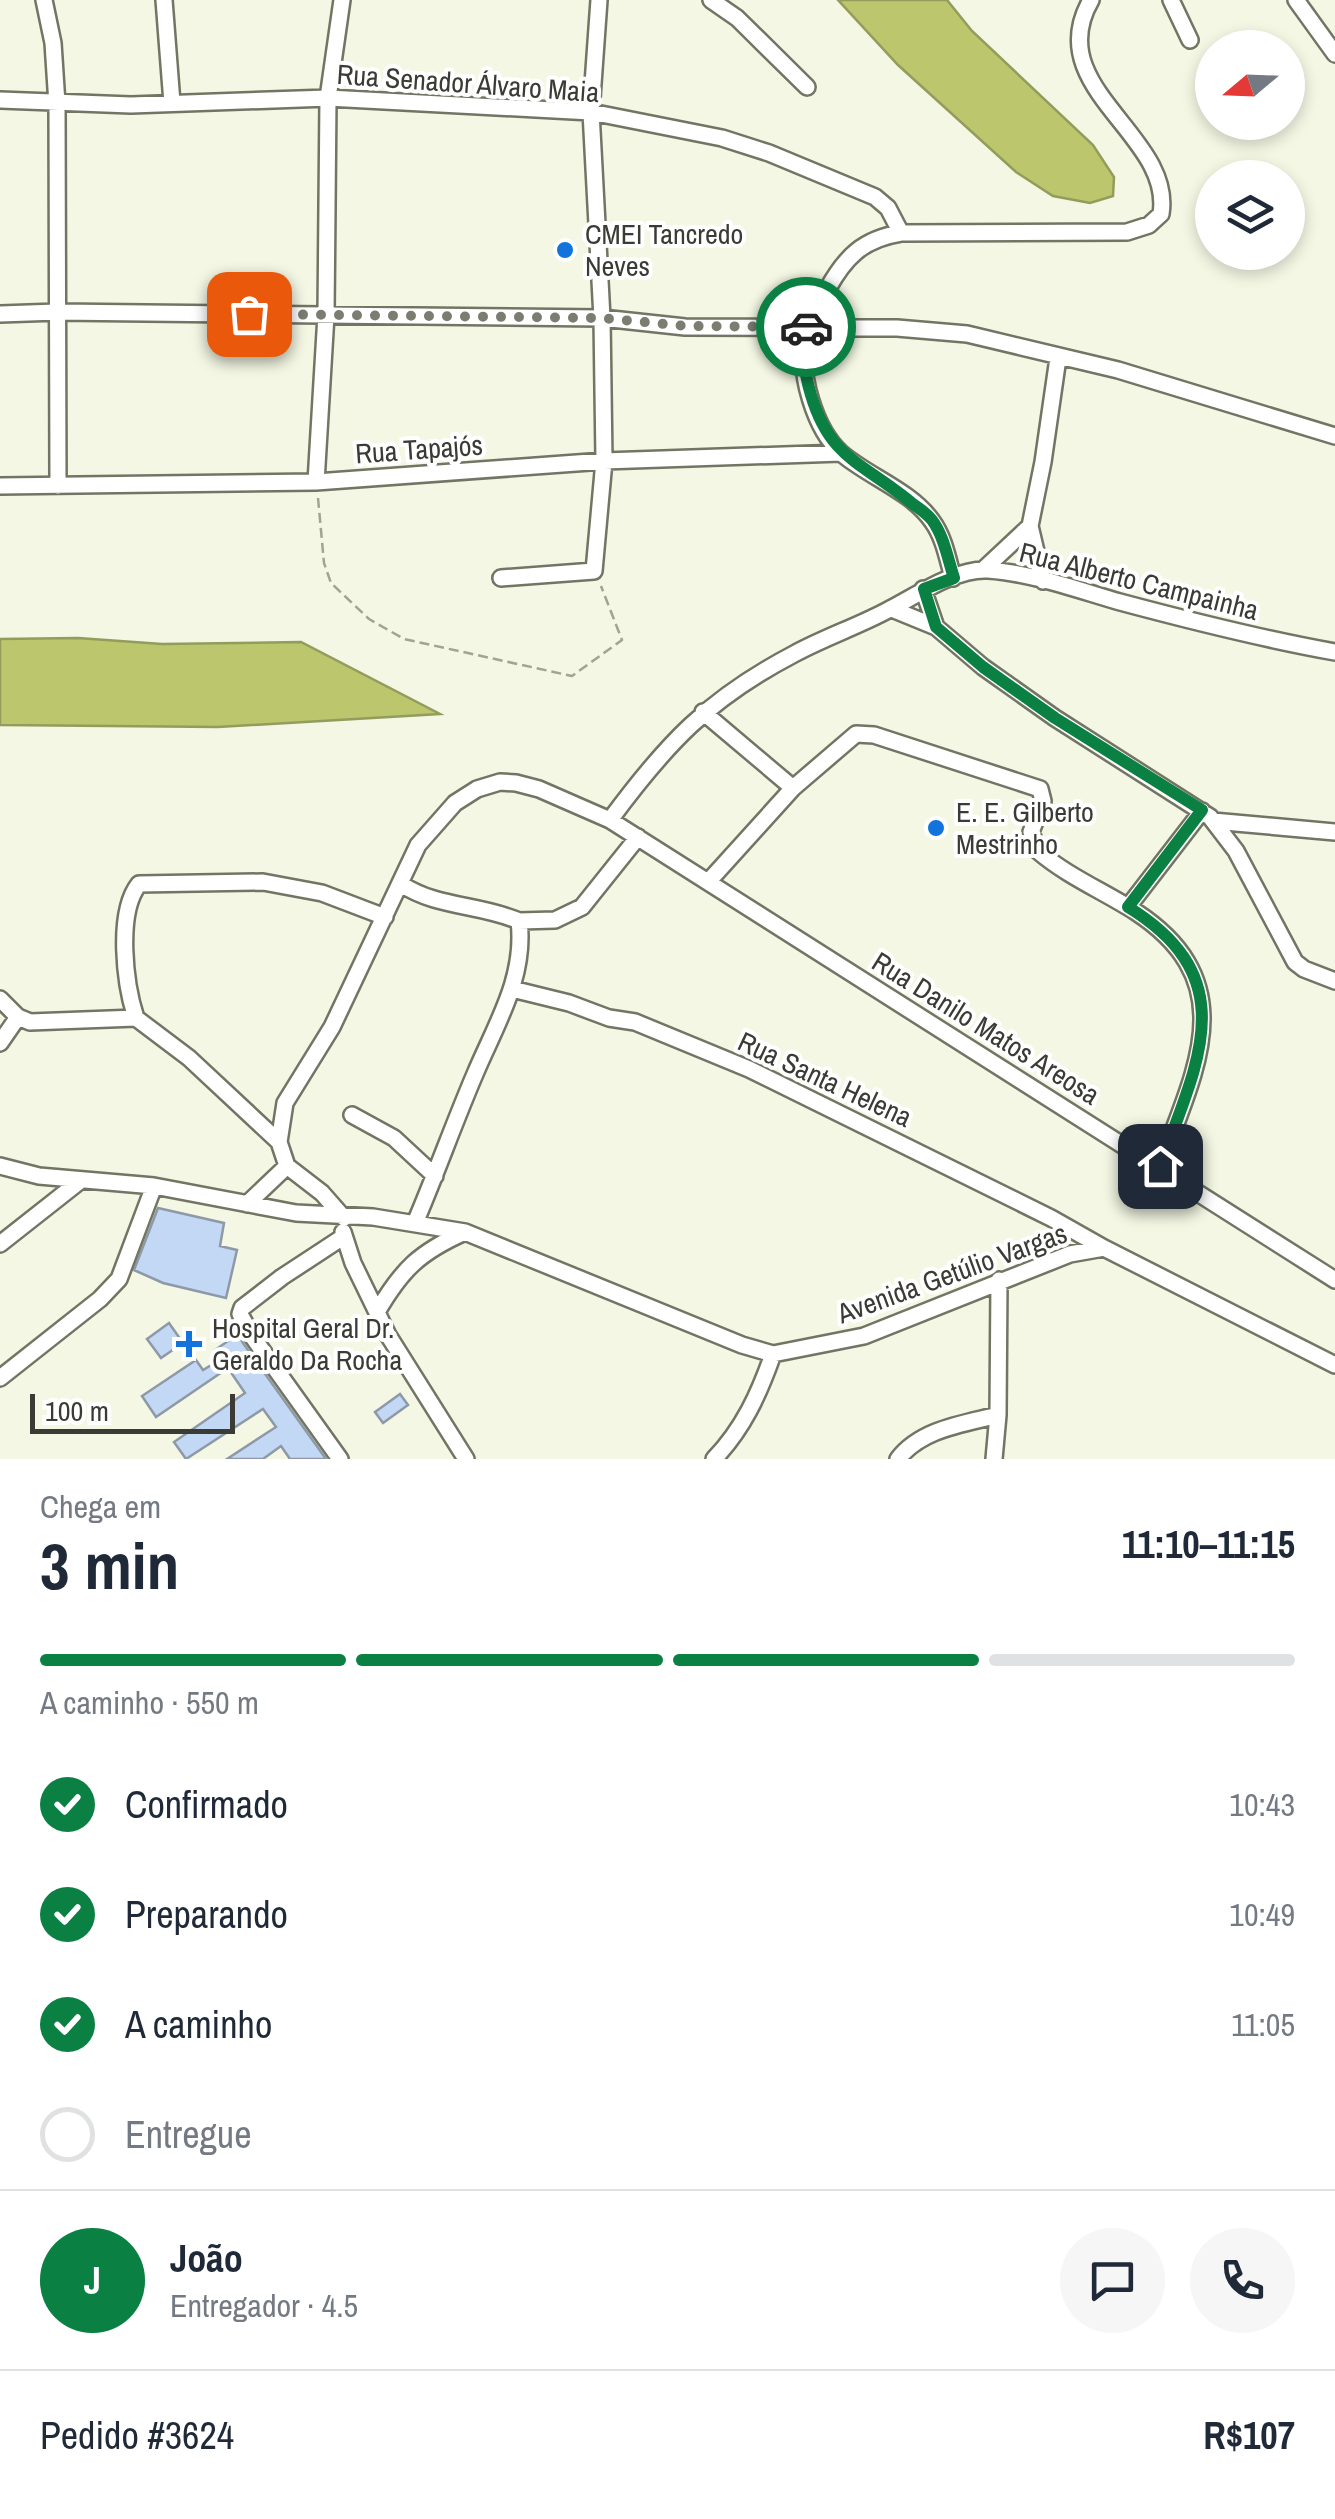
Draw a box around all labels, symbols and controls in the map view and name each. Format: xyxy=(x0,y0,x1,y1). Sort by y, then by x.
north arrow xyxy=(1195,30,1305,140)
map controls xyxy=(1195,30,1305,270)
street label: Rua Senador Álvaro Maia xyxy=(336,55,601,111)
button: layers xyxy=(1195,160,1305,270)
place label: CMEI Tancredo Neves xyxy=(585,215,743,285)
marker: CMEI Tancredo Neves xyxy=(554,239,576,261)
pin xyxy=(207,272,292,357)
courier xyxy=(756,277,856,377)
icon: bag xyxy=(222,287,277,342)
icon: car xyxy=(779,300,834,355)
street label: Rua Tapajós xyxy=(354,426,484,472)
street label: Rua Alberto Campainha xyxy=(1016,533,1263,629)
place label: E. E. Gilberto Mestrinho xyxy=(956,793,1094,863)
marker: E. E. Gilberto Mestrinho xyxy=(925,817,947,839)
street label: Rua Danilo Matos Areosa xyxy=(865,943,1107,1114)
street label: Rua Santa Helena xyxy=(732,1022,918,1136)
pin xyxy=(1118,1124,1203,1209)
icon: home xyxy=(1133,1139,1188,1194)
street label: Avenida Getúlio Vargas xyxy=(831,1214,1072,1333)
place label: Hospital Geral Dr. Geraldo Da Rocha xyxy=(212,1309,402,1379)
marker: Hospital Geral Dr. Geraldo Da Rocha xyxy=(176,1331,202,1357)
scale bar xyxy=(30,1389,235,1434)
text: 100 m xyxy=(45,1392,109,1430)
text: Chega em xyxy=(40,1485,161,1528)
text: 11:10–11:15 xyxy=(1122,1519,1295,1570)
text: 3 min xyxy=(40,1522,179,1609)
text: A caminho · 550 m xyxy=(40,1681,259,1724)
icon: check xyxy=(40,1777,95,1832)
text: Confirmado xyxy=(125,1779,288,1830)
text: 10:43 xyxy=(1229,1783,1295,1826)
icon: check xyxy=(40,1887,95,1942)
text: Preparando xyxy=(125,1889,288,1940)
text: 10:49 xyxy=(1229,1893,1295,1936)
icon: check xyxy=(40,1997,95,2052)
text: A caminho xyxy=(125,1999,272,2050)
text: 11:05 xyxy=(1231,2003,1295,2046)
text: Entregue xyxy=(125,2109,251,2160)
button: chat xyxy=(1060,2228,1165,2333)
button: phone xyxy=(1190,2228,1295,2333)
text: João xyxy=(170,2233,243,2284)
text: J xyxy=(84,2255,101,2306)
text: Entregador · 4.5 xyxy=(170,2284,358,2327)
text: Pedido #3624 xyxy=(40,2410,234,2461)
text: R$107 xyxy=(1203,2410,1295,2461)

